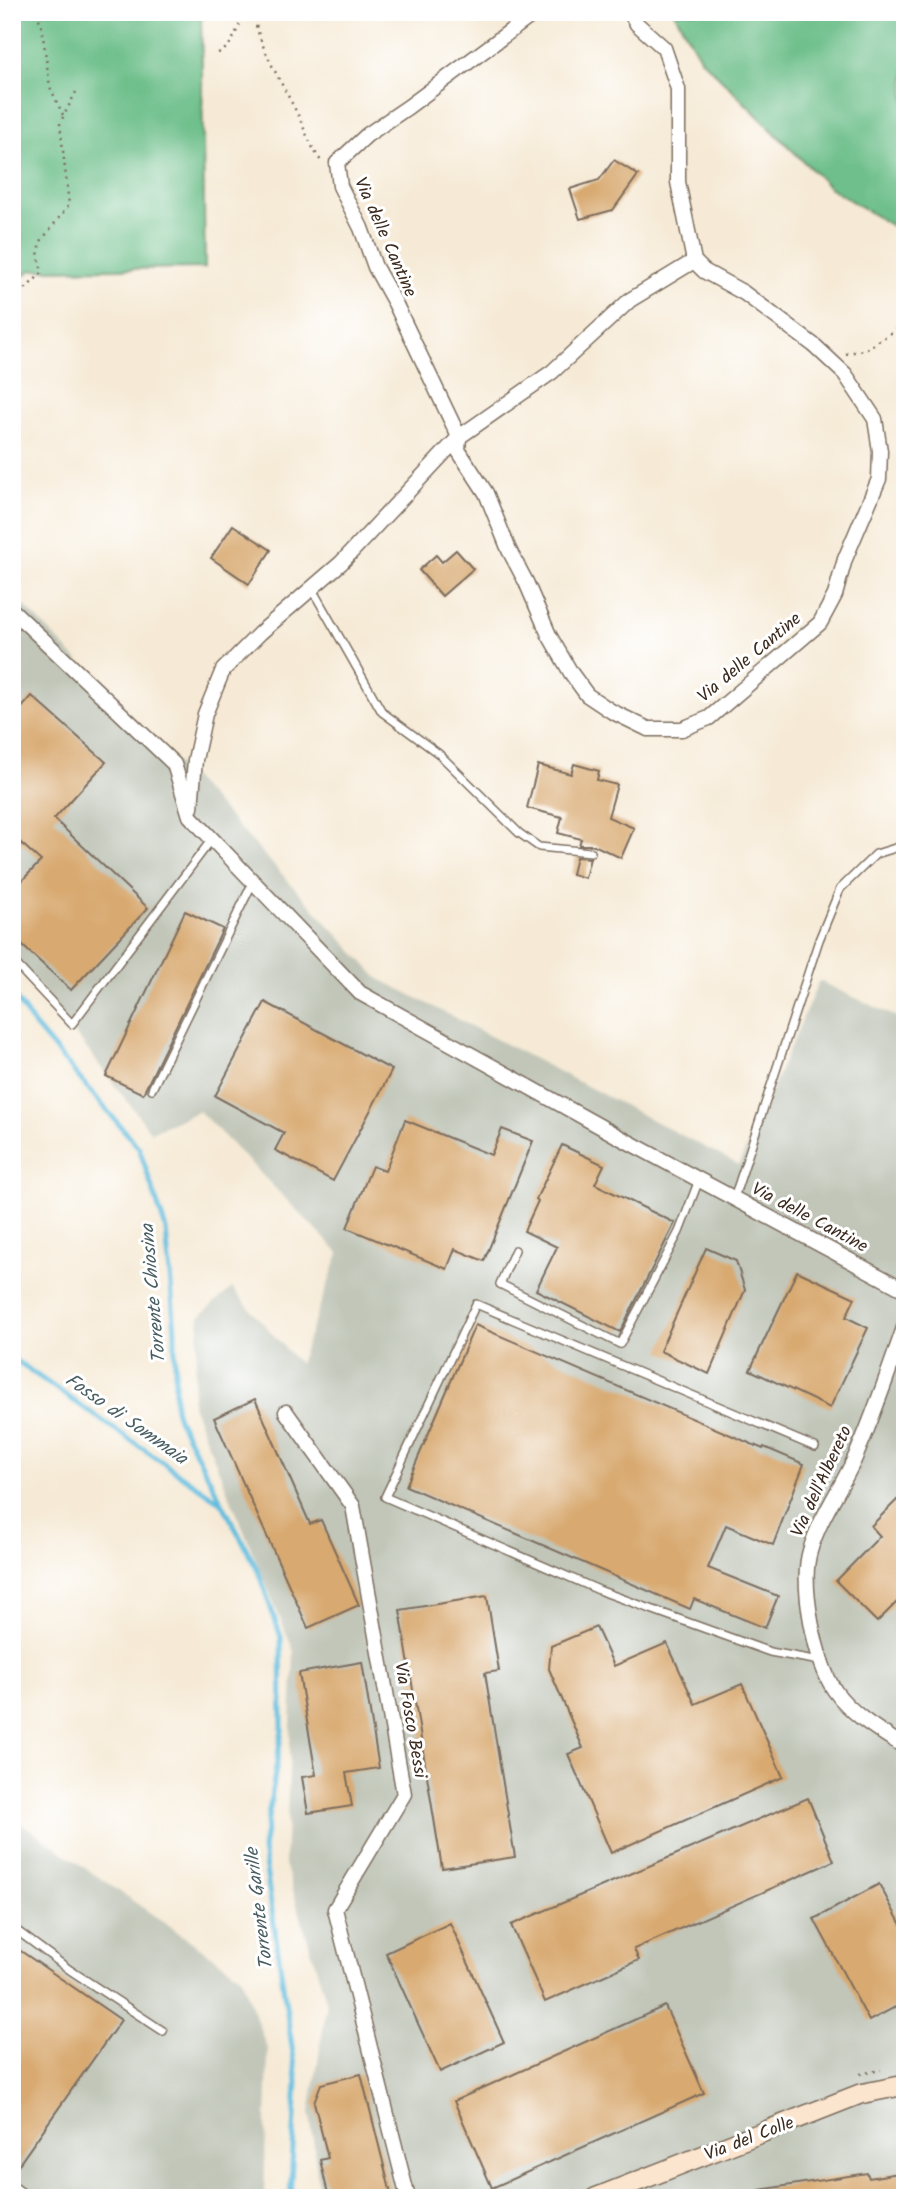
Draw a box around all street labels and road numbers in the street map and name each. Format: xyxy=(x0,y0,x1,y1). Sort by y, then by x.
street label: Via delle Cantine xyxy=(345,173,424,302)
street label: Via delle Cantine xyxy=(691,606,809,711)
street label: Via delle Cantine xyxy=(746,1175,873,1261)
street label: Via dell'Albereto xyxy=(784,1421,861,1542)
street label: Via Fosco Bessi xyxy=(385,1660,434,1781)
street label: Via del Colle xyxy=(700,2109,799,2170)

